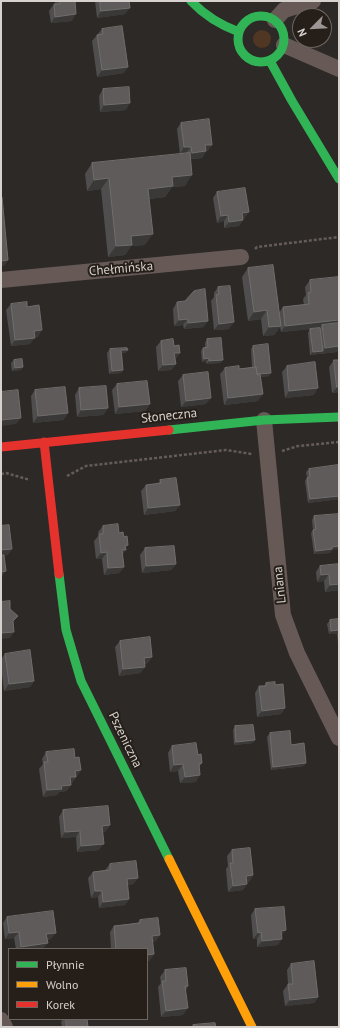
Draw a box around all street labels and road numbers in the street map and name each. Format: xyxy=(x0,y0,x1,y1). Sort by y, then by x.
street label: Chełmińska xyxy=(88,258,154,280)
street label: Słoneczna xyxy=(140,405,198,427)
street label: Lniana xyxy=(270,566,290,604)
street label: Pszeniczna xyxy=(105,710,145,770)

